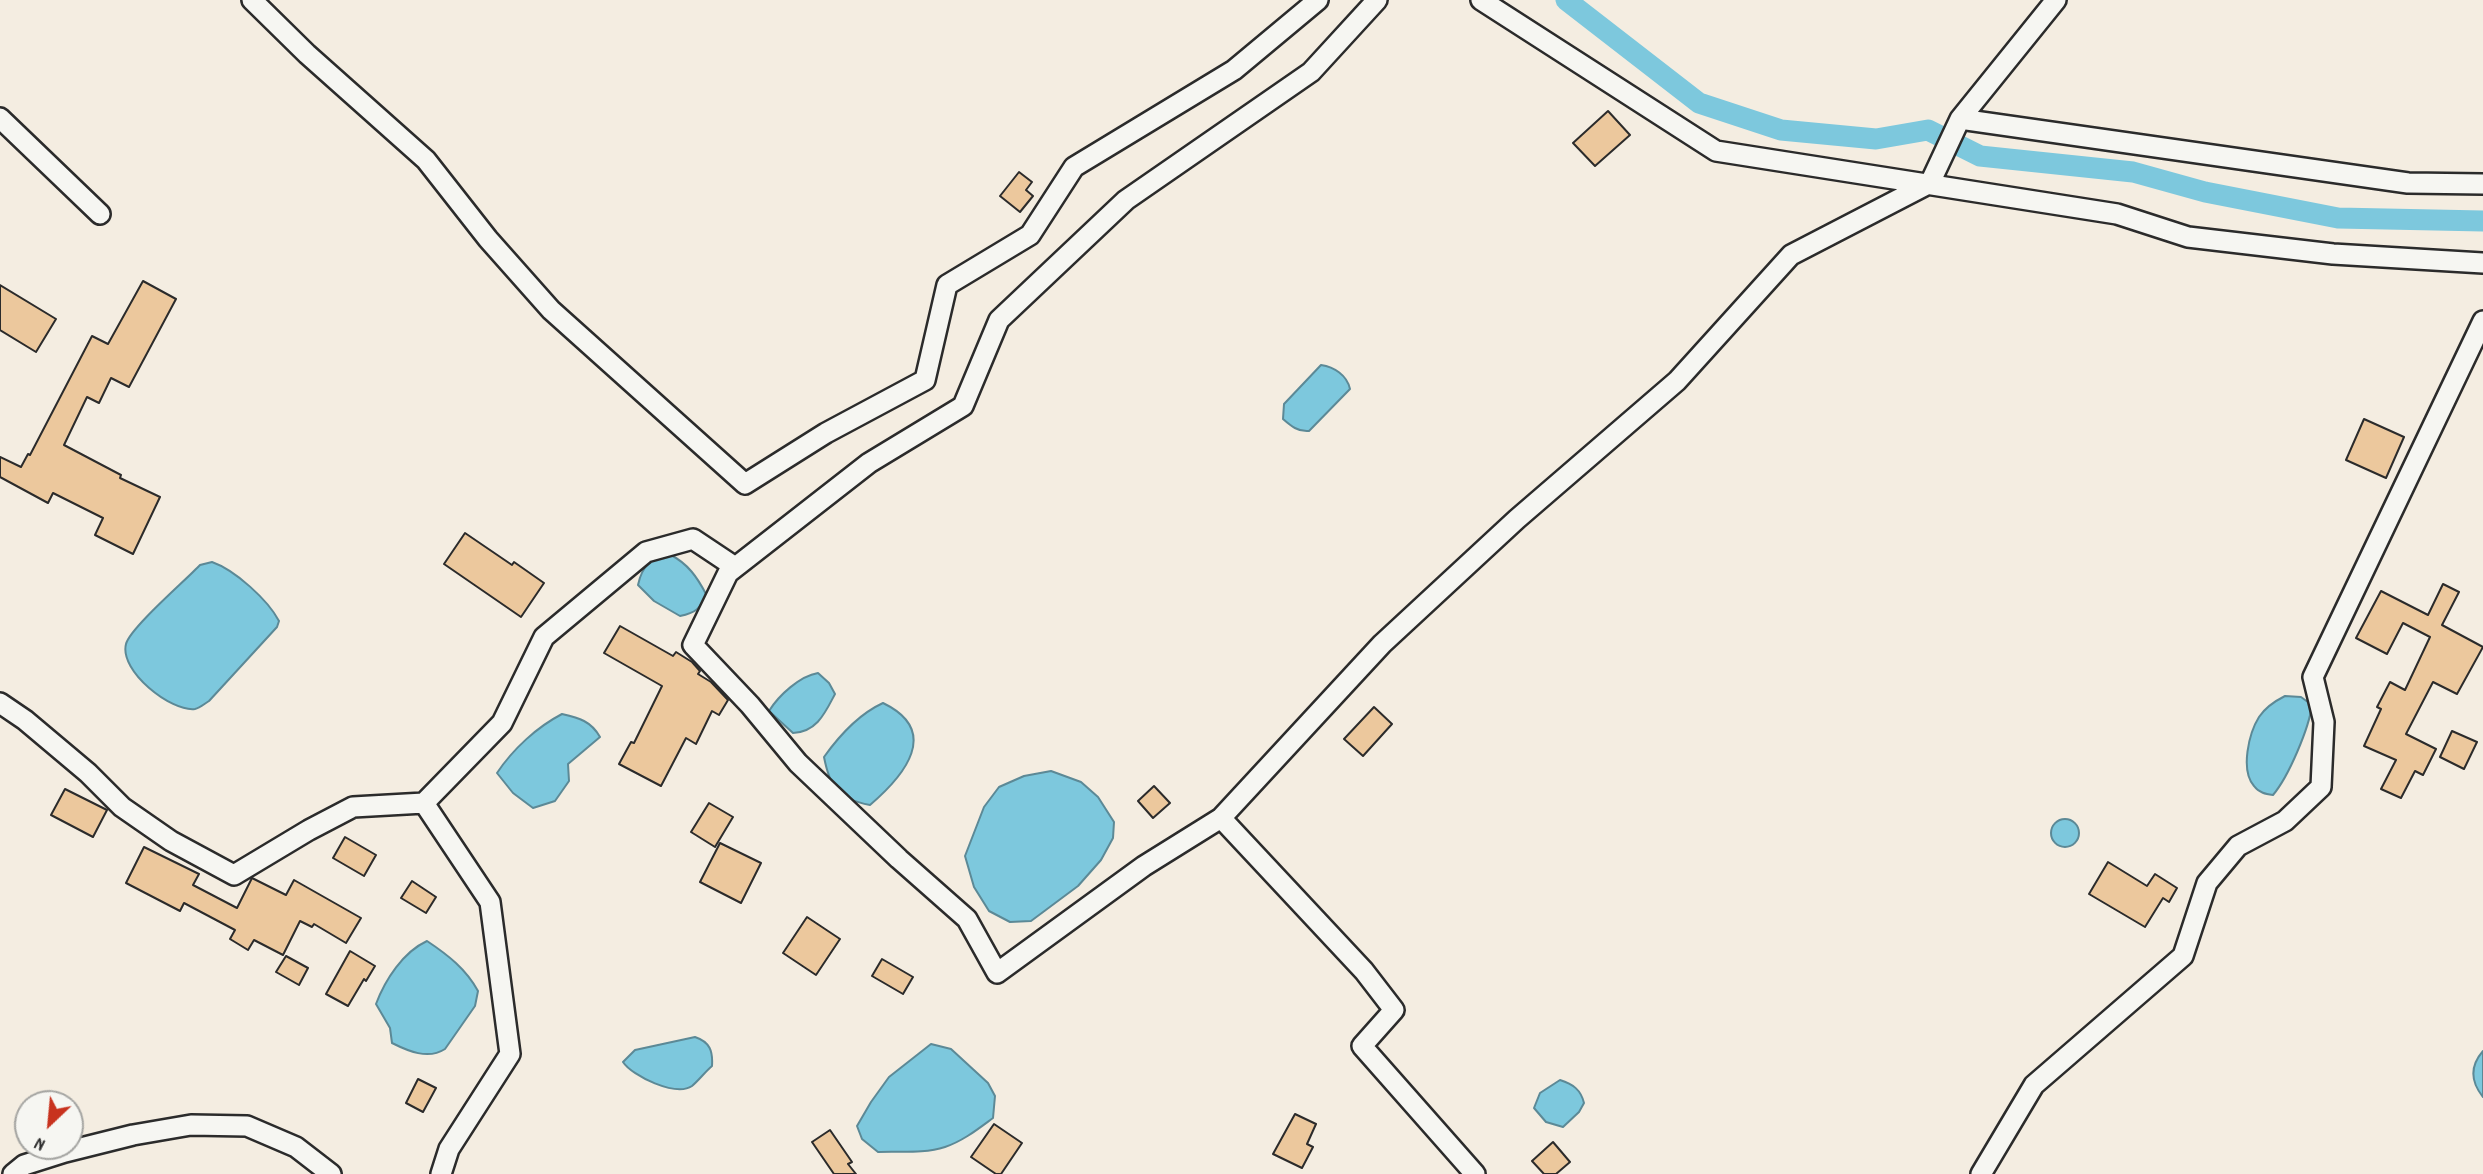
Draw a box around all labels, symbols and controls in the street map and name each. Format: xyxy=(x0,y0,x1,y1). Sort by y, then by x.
north arrow xyxy=(14,1090,84,1160)
text: N xyxy=(30,1128,51,1157)

